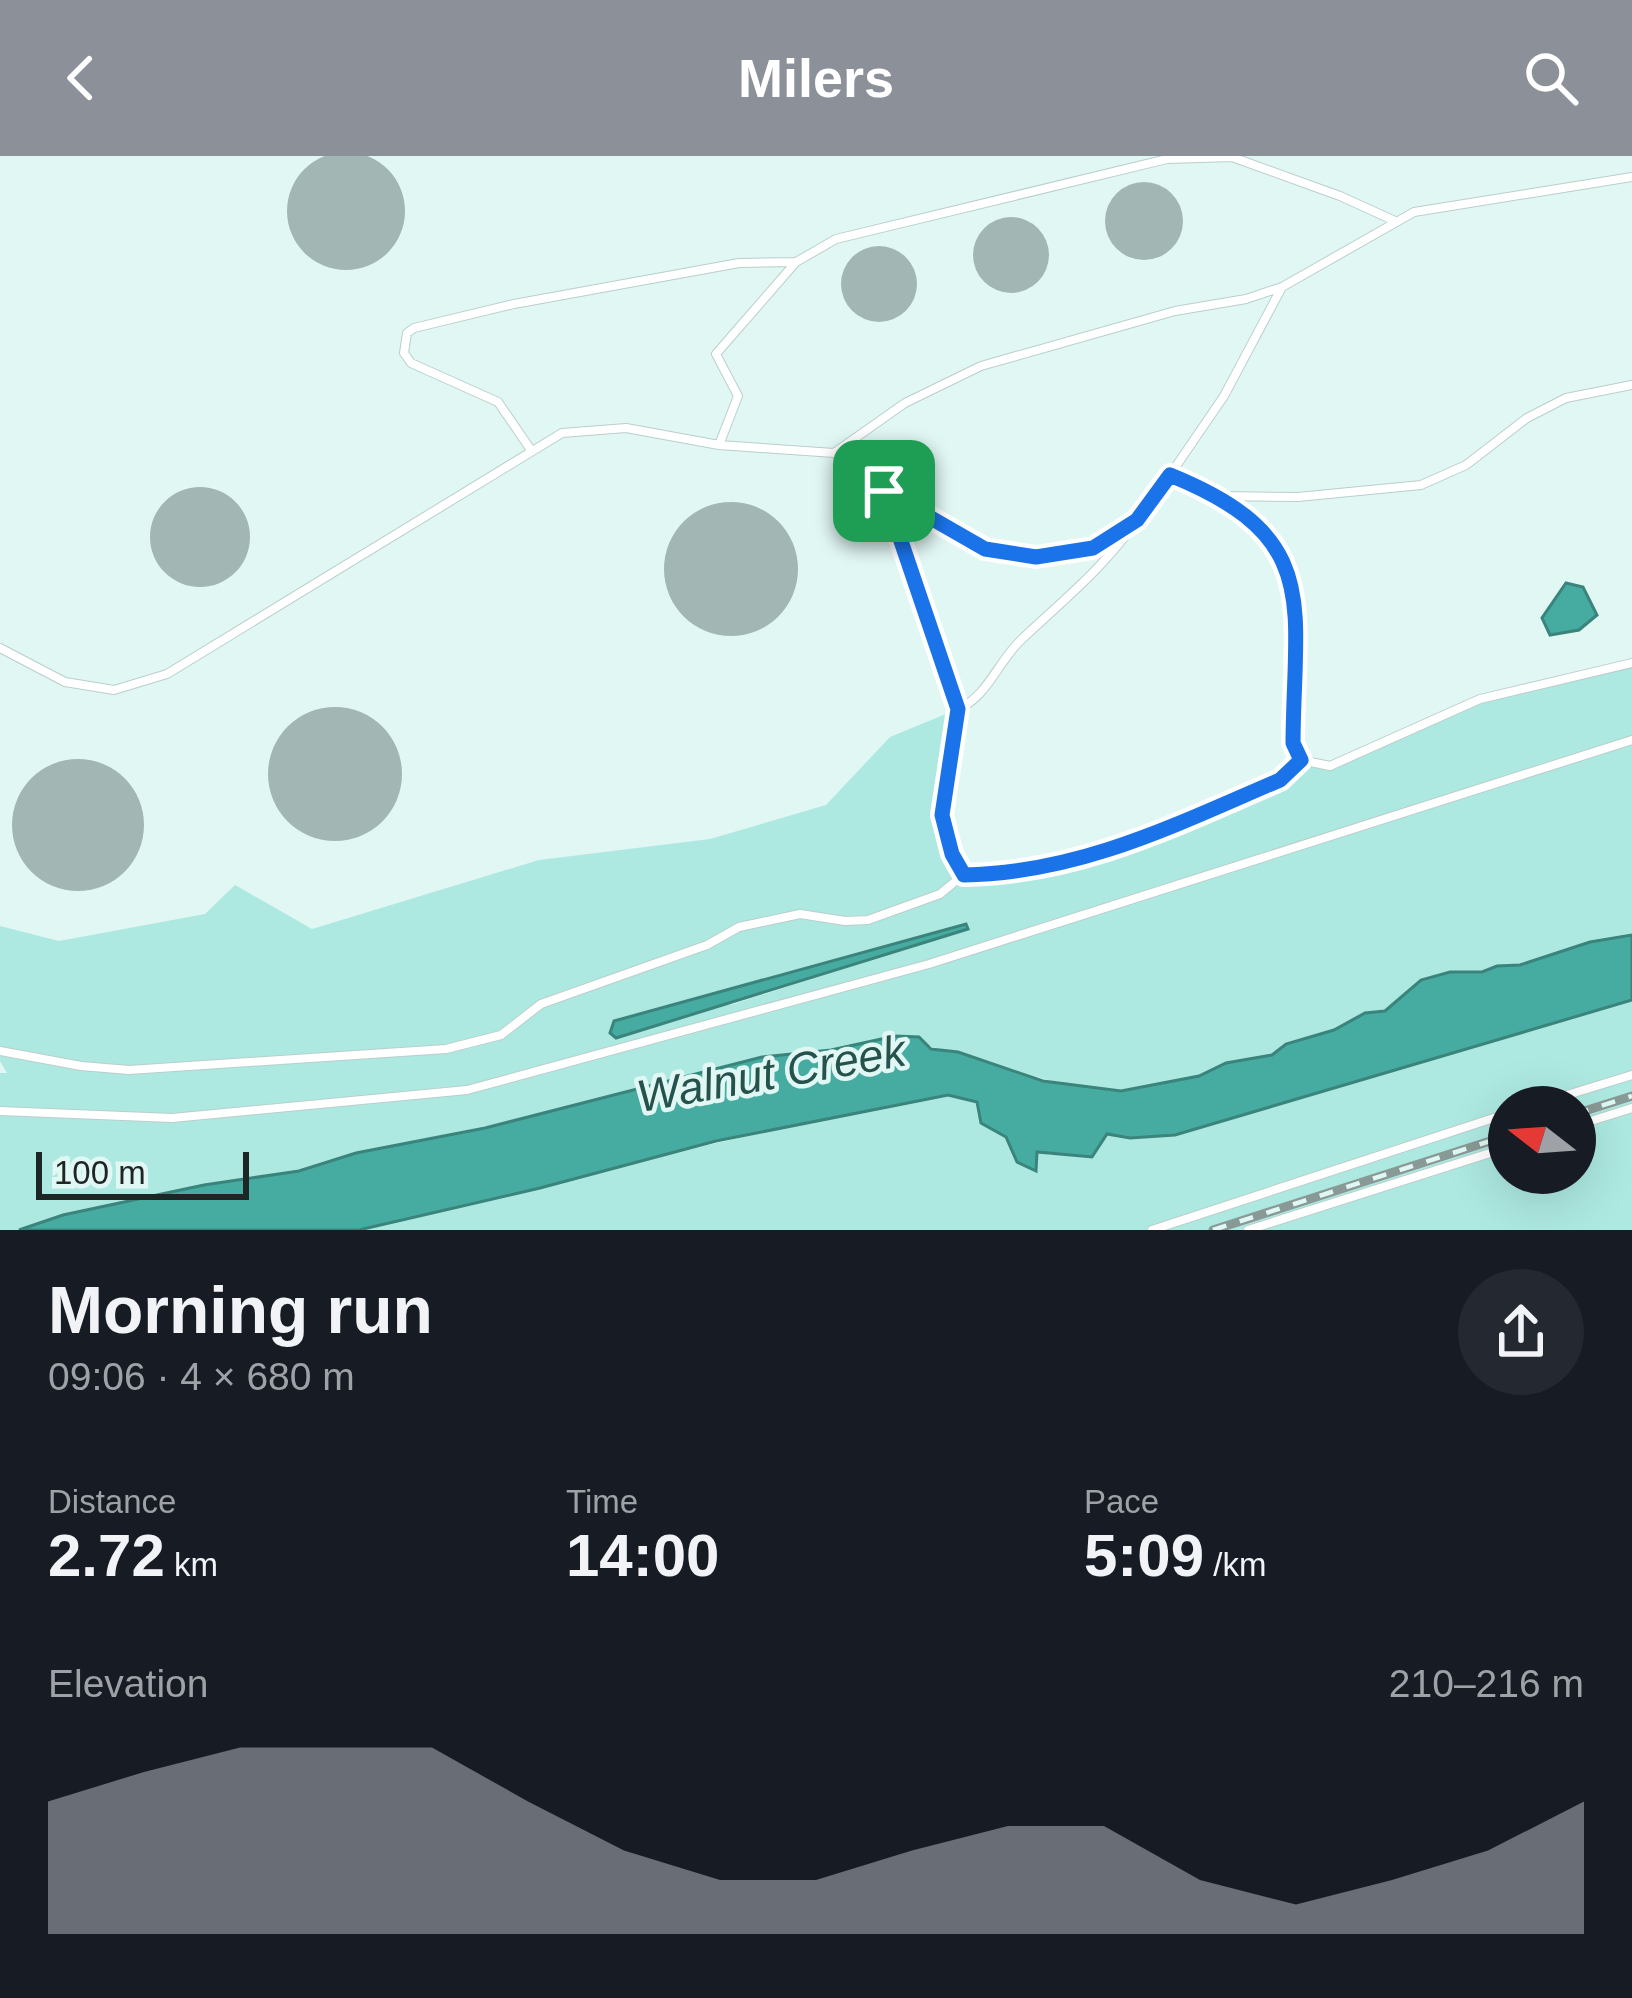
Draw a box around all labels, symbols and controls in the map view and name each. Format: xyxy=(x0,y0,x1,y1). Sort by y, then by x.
icon: back xyxy=(48,45,114,111)
icon: search xyxy=(1518,45,1584,111)
text: Milers xyxy=(738,48,894,108)
pin xyxy=(833,440,935,542)
icon: arrive xyxy=(851,458,917,524)
water label: Walnut Creek xyxy=(633,1024,912,1122)
north arrow xyxy=(1488,1086,1596,1194)
map controls xyxy=(1488,1086,1596,1194)
scale bar xyxy=(36,1146,249,1199)
text: 100 m xyxy=(54,1154,146,1191)
button: share xyxy=(1458,1269,1584,1395)
text: Morning run xyxy=(48,1273,433,1347)
text: 09:06 · 4 × 680 m xyxy=(48,1355,355,1398)
text: Distance xyxy=(48,1483,176,1520)
text: Time xyxy=(566,1483,638,1520)
text: Pace xyxy=(1084,1483,1159,1520)
text: 2.72 xyxy=(48,1522,165,1589)
text: 14:00 xyxy=(566,1522,719,1589)
text: 5:09 xyxy=(1084,1522,1204,1589)
text: km xyxy=(165,1546,218,1583)
text: /km xyxy=(1204,1546,1266,1583)
text: Elevation xyxy=(48,1662,208,1705)
text: 210–216 m xyxy=(1389,1662,1584,1705)

